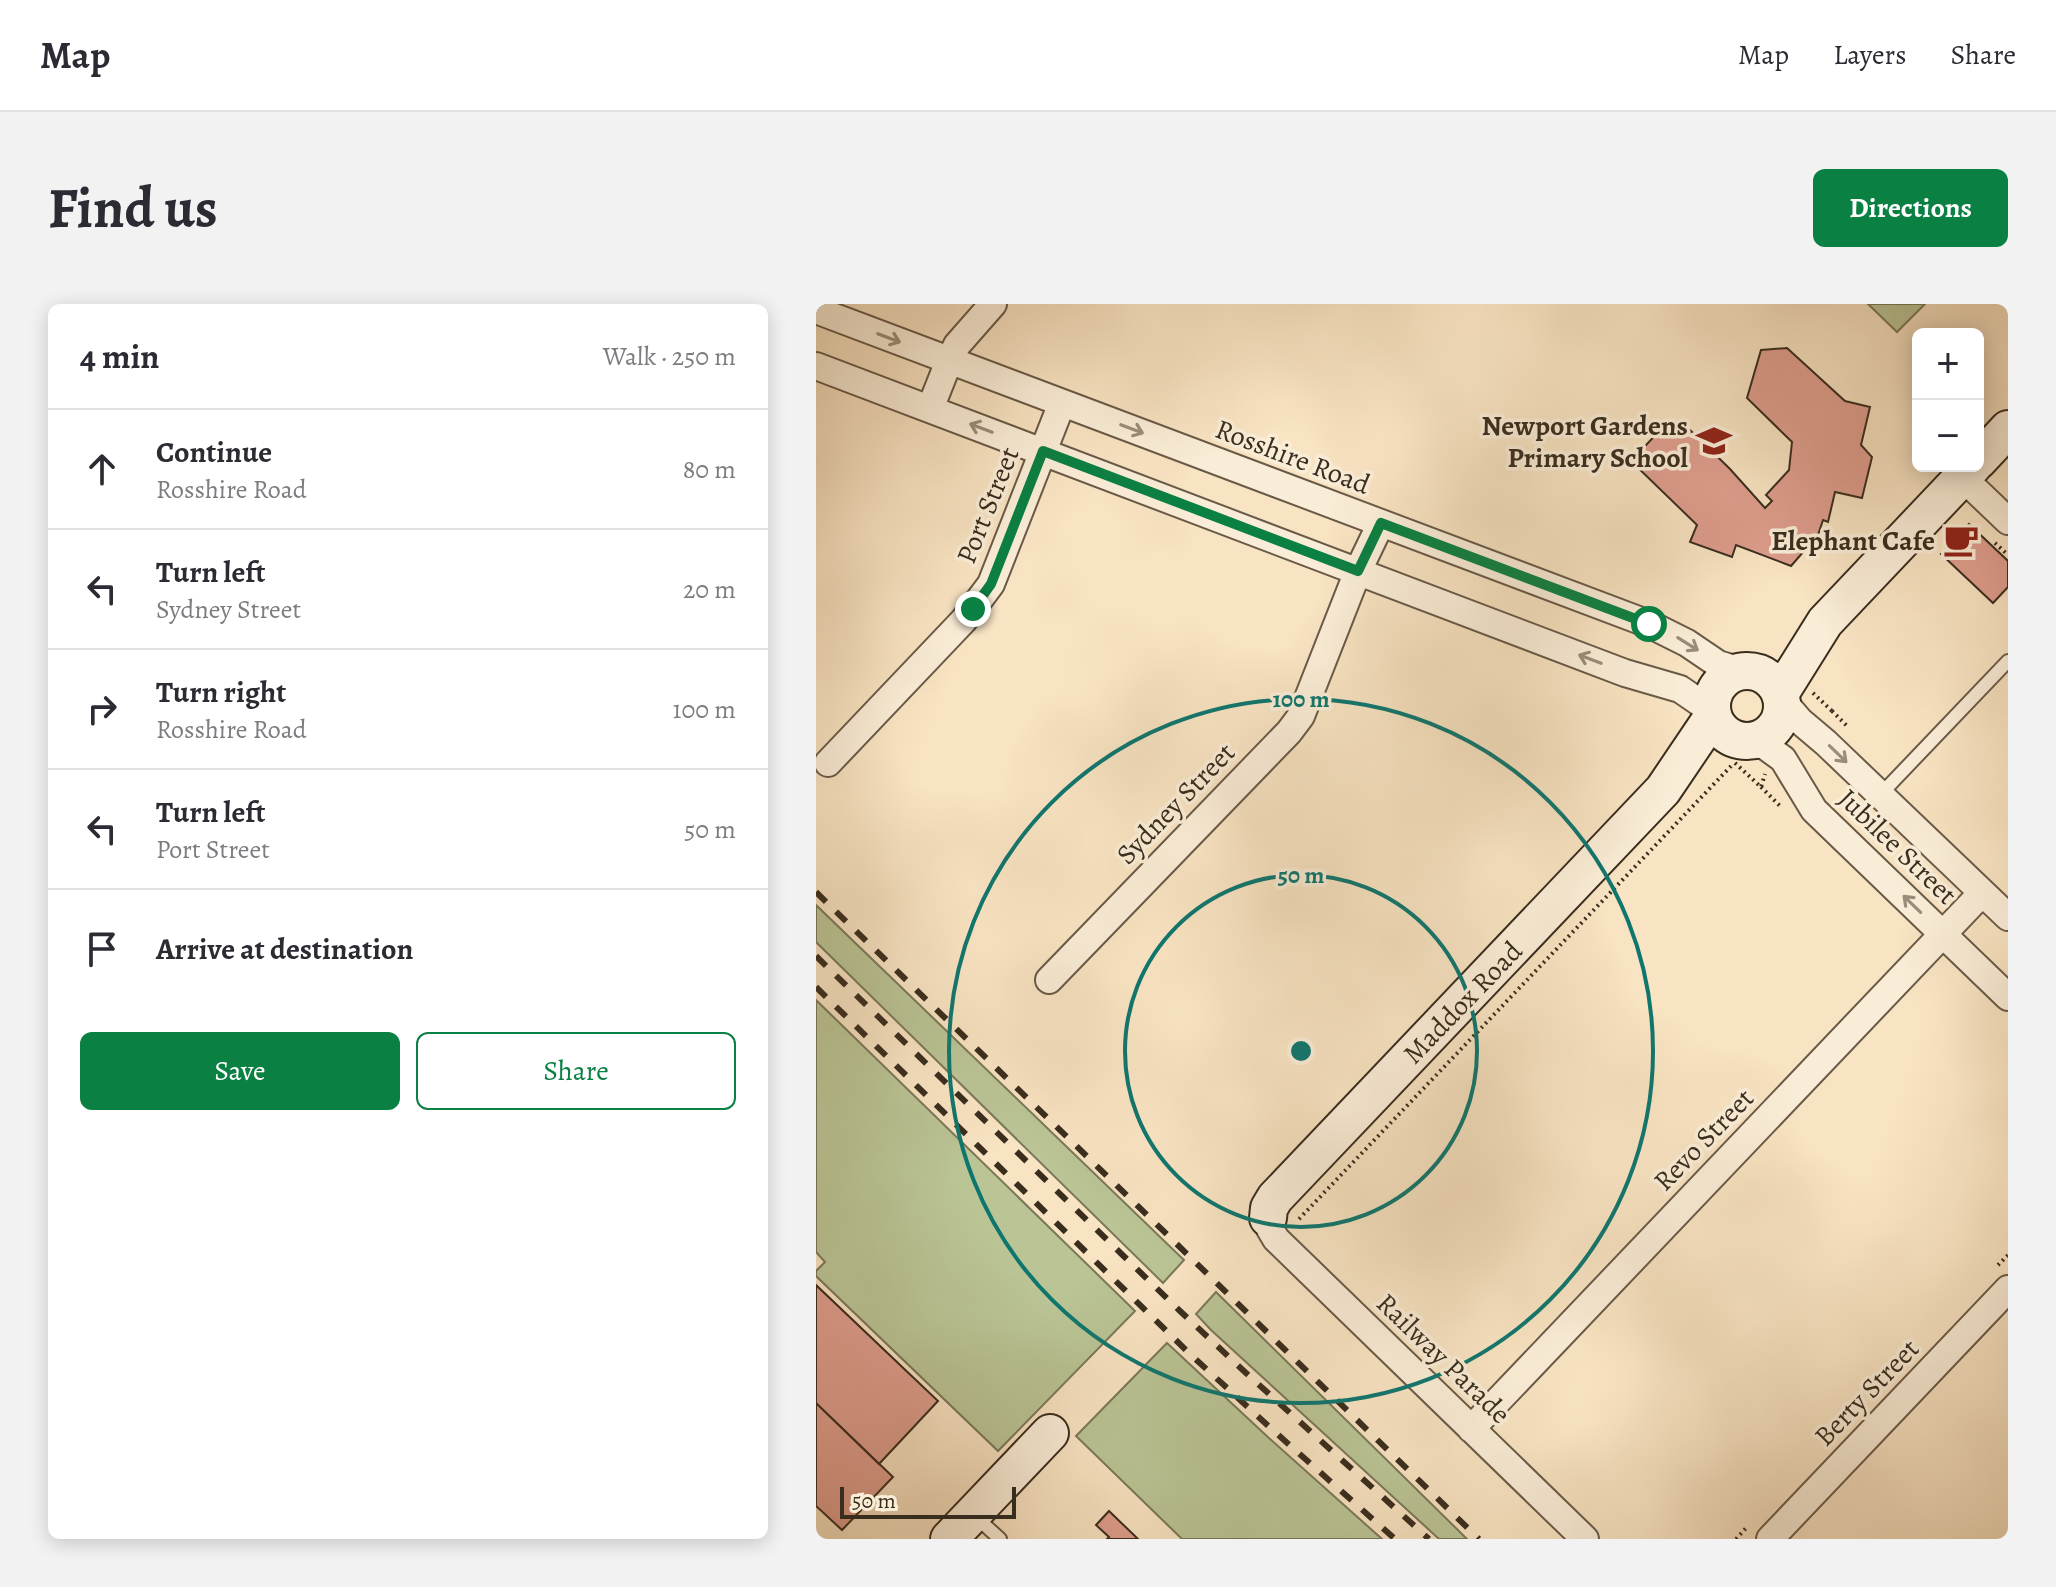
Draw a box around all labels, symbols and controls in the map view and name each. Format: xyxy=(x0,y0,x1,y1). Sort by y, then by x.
text: Map xyxy=(40,29,110,81)
text: Map xyxy=(1738,36,1789,74)
text: Layers xyxy=(1833,36,1906,74)
text: Share xyxy=(1950,36,2016,74)
button: Directions xyxy=(1813,169,2008,247)
text: Find us xyxy=(48,170,218,246)
map controls xyxy=(1912,328,1984,472)
button: + xyxy=(1912,328,1984,400)
one-way arrow xyxy=(876,332,901,346)
text: 4 min xyxy=(80,333,159,380)
text: Walk · 250 m xyxy=(603,339,736,374)
button: − xyxy=(1912,400,1984,472)
place label: Newport Gardens Primary School xyxy=(1482,407,1689,477)
street label: Rosshire Road xyxy=(1210,410,1376,504)
one-way arrow xyxy=(969,420,994,434)
school or university icon: Newport Gardens Primary School xyxy=(1695,422,1733,460)
one-way arrow xyxy=(1119,423,1144,437)
text: Continue xyxy=(156,432,272,472)
street label: Port Street xyxy=(947,441,1028,569)
icon: ahead xyxy=(80,447,124,491)
text: 80 m xyxy=(683,452,736,487)
text: Rosshire Road xyxy=(156,472,307,507)
cafe icon: Elephant Cafe xyxy=(1942,521,1980,559)
place label: Elephant Cafe xyxy=(1771,522,1935,560)
text: Turn left xyxy=(156,552,265,592)
icon: left xyxy=(80,567,124,611)
text: 20 m xyxy=(683,572,736,607)
route end xyxy=(955,591,991,627)
text: Sydney Street xyxy=(156,592,301,627)
route start xyxy=(1631,606,1667,642)
one-way arrow xyxy=(1676,637,1699,653)
one-way arrow xyxy=(1578,651,1603,665)
text: Turn right xyxy=(156,672,286,712)
text: 100 m xyxy=(1272,683,1330,715)
icon: right xyxy=(80,687,124,731)
text: 100 m xyxy=(673,692,736,727)
text: Rosshire Road xyxy=(156,712,307,747)
street label: Sydney Street xyxy=(1108,734,1244,873)
one-way arrow xyxy=(1828,745,1848,764)
street label: Jubilee Street xyxy=(1829,780,1965,913)
text: Turn left xyxy=(156,792,265,832)
icon: left xyxy=(80,807,124,851)
text: 50 m xyxy=(684,812,736,847)
text: Port Street xyxy=(156,832,270,867)
text: 50 m xyxy=(1278,859,1324,891)
one-way arrow xyxy=(1902,895,1922,914)
icon: arrive xyxy=(80,927,124,971)
text: Arrive at destination xyxy=(156,929,413,969)
street label: Maddox Road xyxy=(1394,932,1532,1072)
button: Save xyxy=(80,1032,400,1110)
button: Share xyxy=(416,1032,736,1110)
centre of rings xyxy=(1287,1037,1315,1065)
street label: Revo Street xyxy=(1645,1080,1762,1199)
street label: Railway Parade xyxy=(1368,1285,1519,1433)
street label: Berty Street xyxy=(1806,1331,1928,1455)
scale bar xyxy=(840,1483,1016,1519)
text: 50 m xyxy=(852,1486,896,1516)

